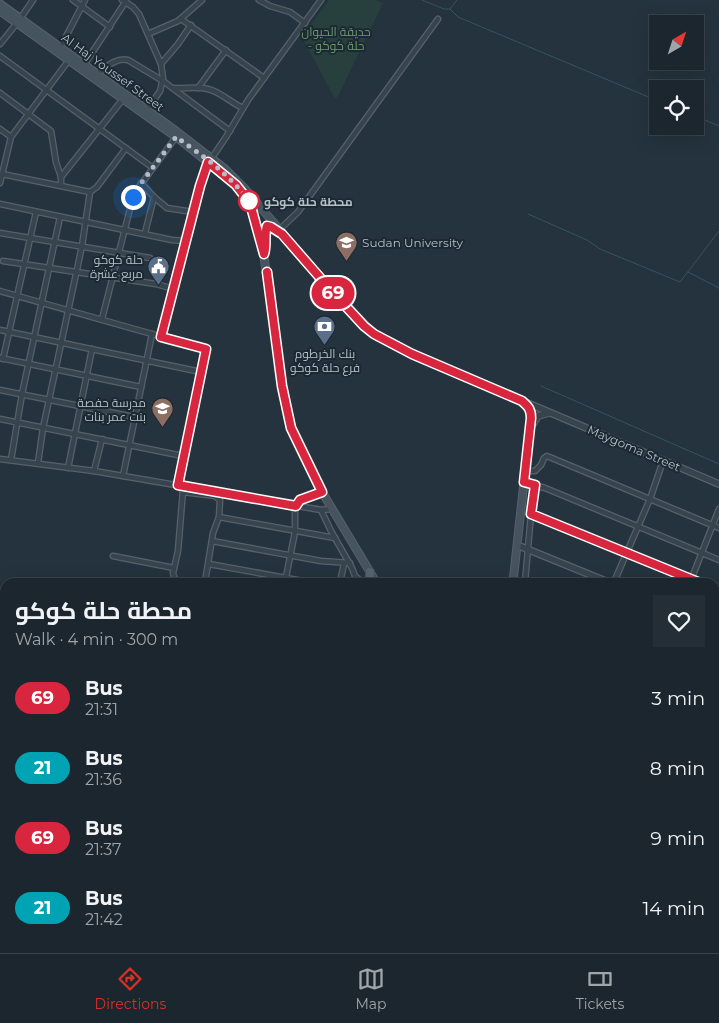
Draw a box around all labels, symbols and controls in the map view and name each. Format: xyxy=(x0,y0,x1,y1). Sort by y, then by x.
north arrow xyxy=(649,15,704,70)
map controls xyxy=(649,15,704,135)
park label: حديقة الحيوان - حلة كوكو xyxy=(301,24,371,53)
street label: Al Haj Youssef Street xyxy=(59,30,167,114)
button: locate xyxy=(649,80,704,135)
your location xyxy=(121,185,146,210)
marker: محطة حلة كوكو xyxy=(238,190,260,212)
place label: محطة حلة كوكو xyxy=(264,194,353,210)
school or university icon: Sudan University xyxy=(334,230,358,261)
place label: Sudan University xyxy=(362,235,464,250)
place label: حلة كوكو مربع عشرة xyxy=(90,252,143,282)
public building icon: حلة كوكو مربع عشرة xyxy=(147,254,171,285)
line badge: 69 xyxy=(310,277,356,309)
text: 69 xyxy=(322,282,344,304)
bank icon: بنك الخرطوم فرع حلة كوكو xyxy=(313,314,337,345)
place label: بنك الخرطوم فرع حلة كوكو xyxy=(290,346,360,376)
place label: مدرسة حفصة بنت عمر بنات xyxy=(77,395,146,424)
school or university icon: مدرسة حفصة بنت عمر بنات xyxy=(150,397,174,428)
street label: Maygoma Street xyxy=(585,422,683,474)
button: heart xyxy=(653,595,705,647)
text: محطة حلة كوكو xyxy=(15,596,192,625)
text: Walk · 4 min · 300 m xyxy=(15,630,178,649)
text: Bus xyxy=(85,677,123,700)
text: 69 xyxy=(31,687,54,709)
text: 3 min xyxy=(651,687,705,710)
text: 21:31 xyxy=(85,700,118,719)
text: Bus xyxy=(85,747,123,770)
text: 21 xyxy=(34,757,51,779)
text: 8 min xyxy=(650,757,705,780)
text: 21:36 xyxy=(85,770,122,789)
text: Bus xyxy=(85,817,123,840)
text: 69 xyxy=(31,827,54,849)
text: 9 min xyxy=(650,827,705,850)
text: 21:37 xyxy=(85,840,122,859)
text: Bus xyxy=(85,887,123,910)
text: 21 xyxy=(34,897,51,919)
text: 14 min xyxy=(642,897,705,920)
text: 21:42 xyxy=(85,910,123,929)
tab: Directions xyxy=(95,965,166,1013)
tab: Map xyxy=(355,965,387,1013)
tab: Tickets xyxy=(576,965,624,1013)

